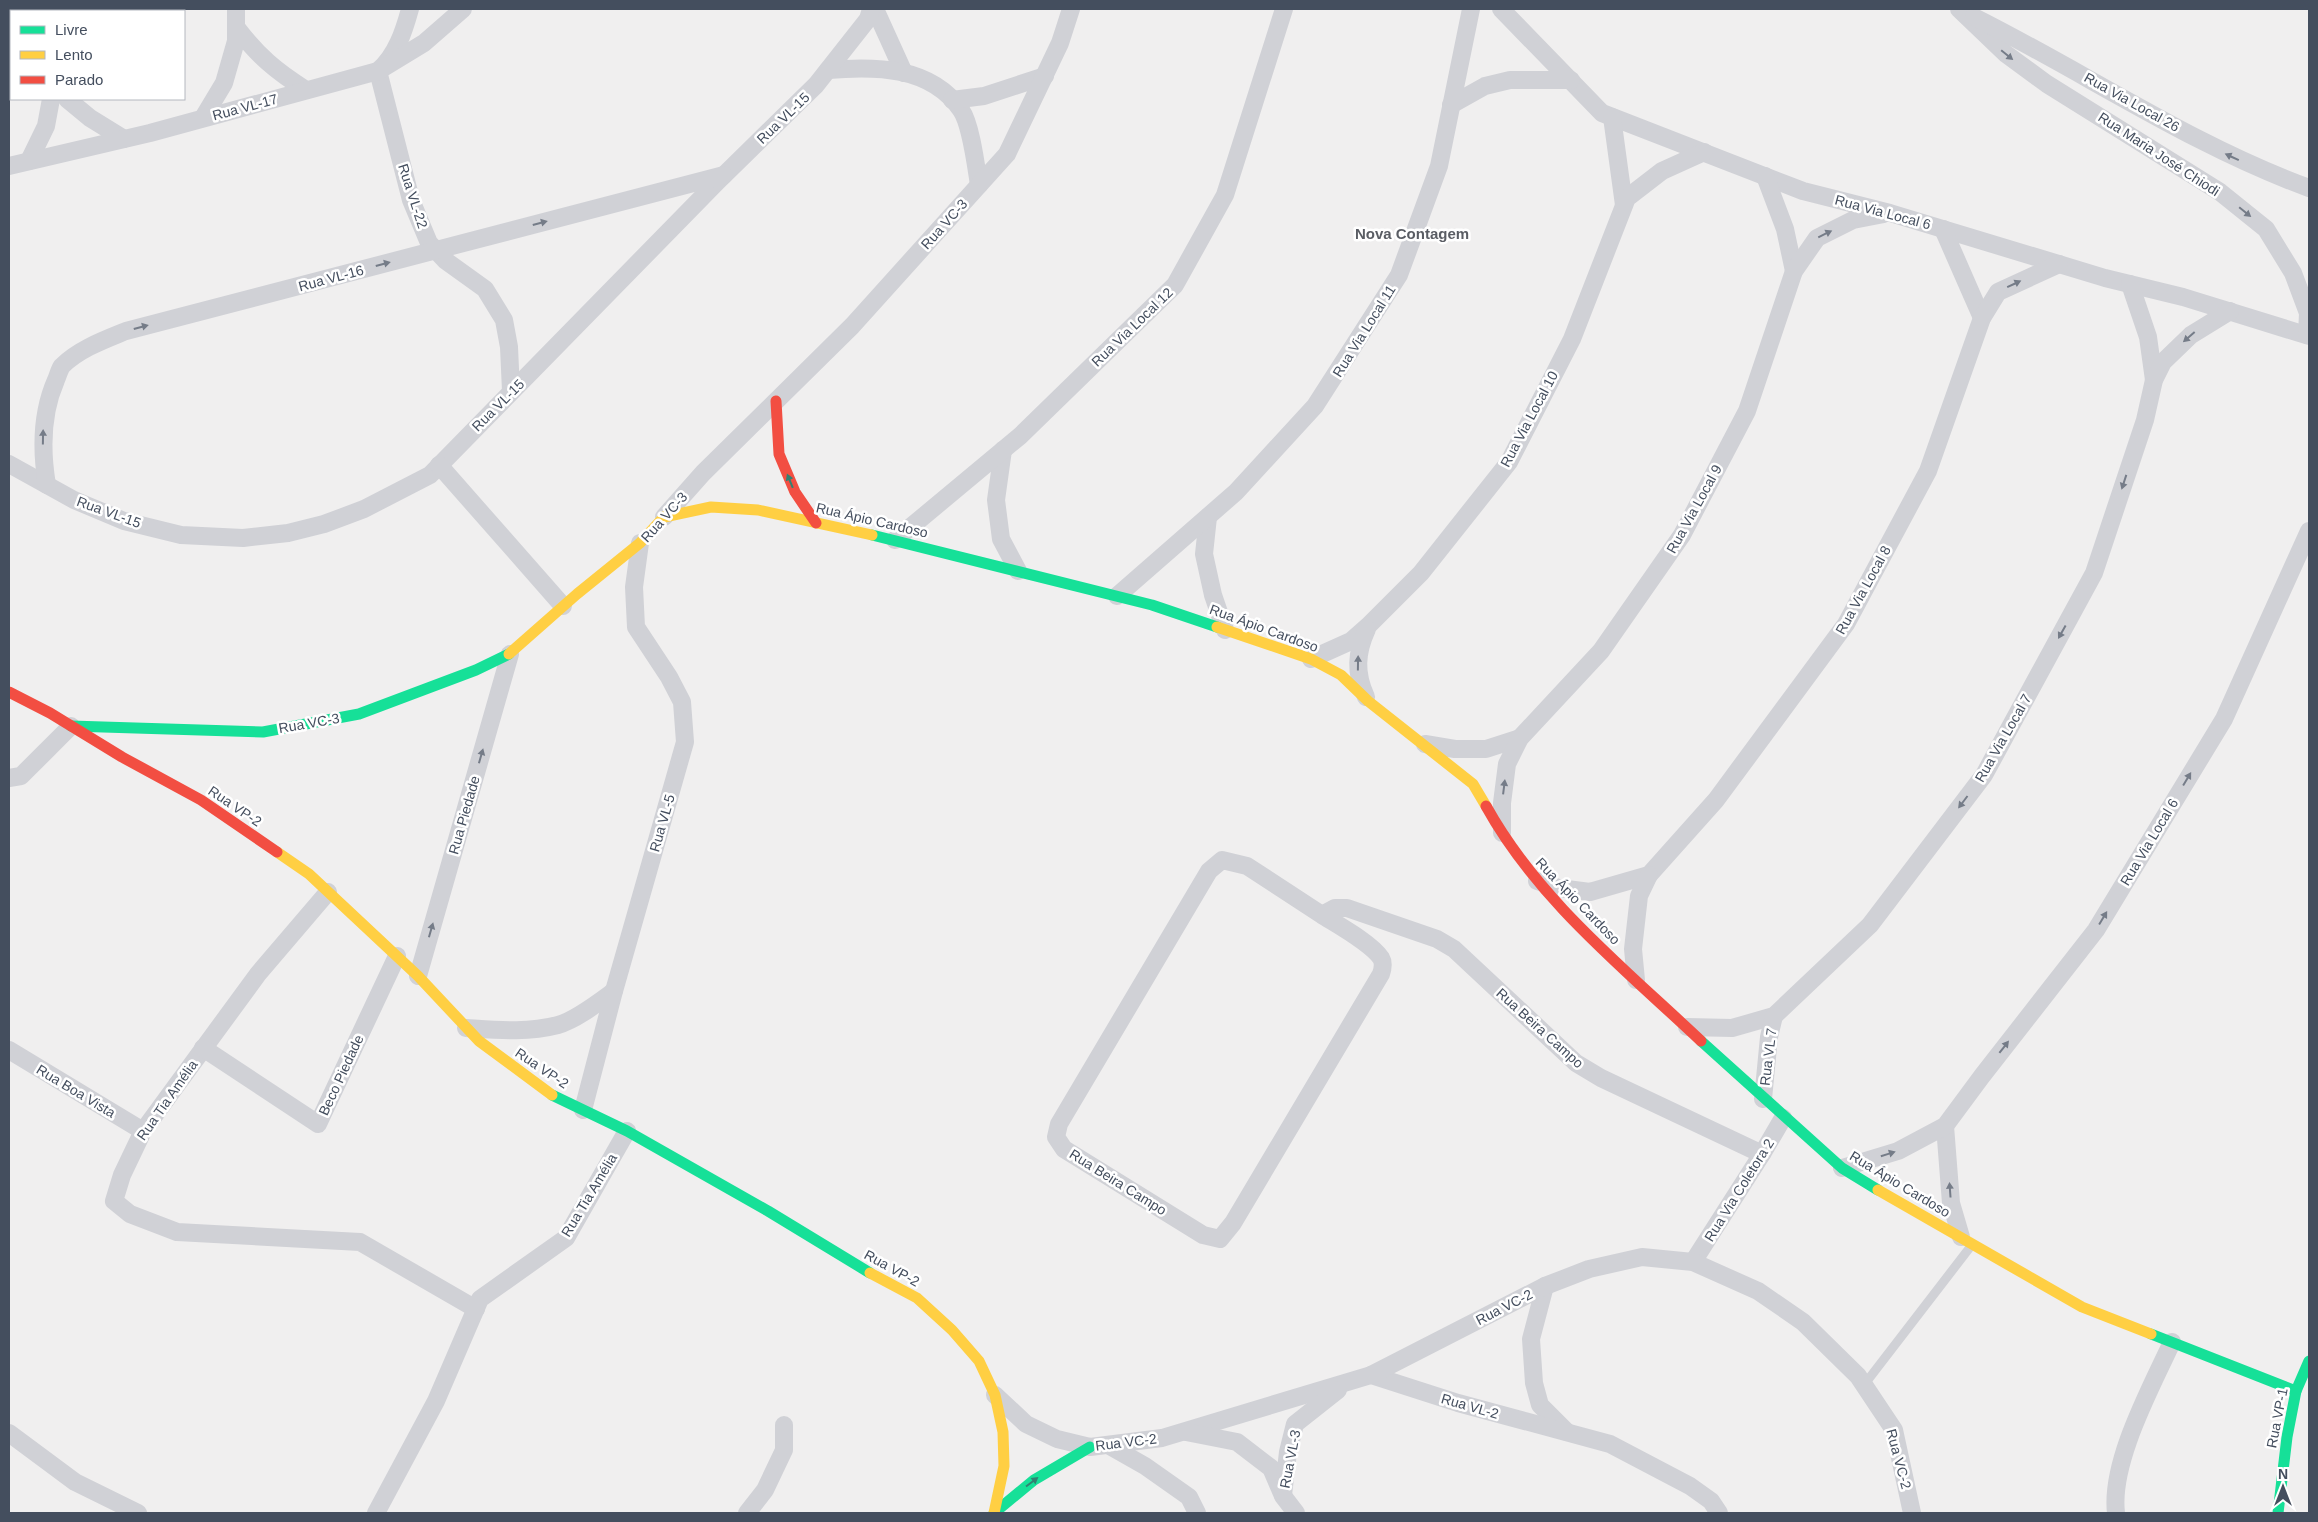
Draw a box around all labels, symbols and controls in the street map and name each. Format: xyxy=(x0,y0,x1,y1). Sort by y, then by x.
legend xyxy=(10,10,185,100)
text: Livre xyxy=(55,21,88,38)
text: Lento xyxy=(55,46,93,63)
one-way arrow xyxy=(2001,49,2014,60)
street label: Rua Via Local 26 xyxy=(2082,69,2183,135)
text: Parado xyxy=(55,71,103,88)
street label: Rua VL-15 xyxy=(753,89,813,147)
street label: Rua VL-17 xyxy=(211,91,280,123)
street label: Rua Maria José Chiodi xyxy=(2095,109,2223,199)
one-way arrow xyxy=(2225,152,2239,160)
street label: Rua VL-22 xyxy=(395,162,431,230)
street label: Rua Via Local 6 xyxy=(1833,192,1933,233)
street label: Rua VC-3 xyxy=(917,196,971,252)
one-way arrow xyxy=(2238,206,2251,217)
one-way arrow xyxy=(532,219,547,227)
district label: Nova Contagem xyxy=(1355,225,1469,242)
one-way arrow xyxy=(1818,230,1832,238)
one-way arrow xyxy=(375,260,390,268)
street label: Rua VL-16 xyxy=(297,262,366,294)
one-way arrow xyxy=(2007,280,2021,288)
street label: Rua Via Local 11 xyxy=(1329,282,1399,380)
street label: Rua Via Local 12 xyxy=(1088,284,1176,370)
one-way arrow xyxy=(133,323,148,331)
one-way arrow xyxy=(2183,332,2196,343)
street label: Rua Via Local 10 xyxy=(1497,368,1561,470)
street label: Rua VL-15 xyxy=(469,376,527,434)
one-way arrow xyxy=(39,428,47,444)
street label: Rua Via Local 9 xyxy=(1663,462,1725,556)
one-way arrow xyxy=(786,474,794,489)
one-way arrow xyxy=(2120,475,2128,490)
street label: Rua VC-3 xyxy=(637,489,691,545)
street label: Rua VL-15 xyxy=(75,493,143,531)
street label: Rua Ápio Cardoso xyxy=(814,499,930,541)
street label: Rua Via Local 8 xyxy=(1832,543,1894,637)
street label: Rua Ápio Cardoso xyxy=(1208,601,1321,655)
one-way arrow xyxy=(2058,624,2066,639)
one-way arrow xyxy=(1354,655,1362,671)
street label: Rua Via Local 7 xyxy=(1971,691,2035,785)
street label: Rua VC-3 xyxy=(277,710,341,736)
one-way arrow xyxy=(477,749,485,764)
one-way arrow xyxy=(2183,773,2192,786)
street label: Rua Piedade xyxy=(445,774,483,856)
one-way arrow xyxy=(1500,779,1508,795)
street label: Rua VP-2 xyxy=(205,782,265,830)
street label: Rua VL-5 xyxy=(646,792,678,854)
one-way arrow xyxy=(1958,795,1968,809)
street label: Rua Via Local 6 xyxy=(2117,795,2181,888)
street label: Rua Ápio Cardoso xyxy=(1533,854,1624,948)
one-way arrow xyxy=(2098,912,2108,925)
one-way arrow xyxy=(428,922,436,937)
street label: Rua Beira Campo xyxy=(1493,985,1587,1071)
street label: Rua VL 7 xyxy=(1757,1027,1779,1087)
street label: Beco Piedade xyxy=(315,1032,367,1118)
one-way arrow xyxy=(1999,1041,2010,1054)
street label: Rua VP-2 xyxy=(512,1044,572,1092)
street label: Rua Tia Amélia xyxy=(133,1057,201,1143)
street label: Rua Boa Vista xyxy=(34,1061,119,1121)
street label: Rua Via Coletora 2 xyxy=(1701,1136,1777,1244)
street label: Rua Beira Campo xyxy=(1067,1146,1170,1218)
street label: Rua Ápio Cardoso xyxy=(1847,1148,1953,1220)
street label: Rua Tia Amélia xyxy=(558,1150,620,1239)
one-way arrow xyxy=(1881,1150,1896,1158)
one-way arrow xyxy=(1946,1182,1954,1198)
street label: Rua VP-2 xyxy=(862,1246,923,1290)
street label: Rua VC-2 xyxy=(1473,1286,1535,1328)
street label: Rua VP-1 xyxy=(2263,1386,2291,1449)
street label: Rua VL-2 xyxy=(1439,1390,1501,1422)
street label: Rua VC-2 xyxy=(1883,1427,1915,1491)
street label: Rua VL-3 xyxy=(1277,1428,1304,1490)
street label: Rua VC-2 xyxy=(1095,1430,1158,1454)
north arrow xyxy=(2258,1462,2308,1512)
text: N xyxy=(2278,1466,2288,1482)
one-way arrow xyxy=(1025,1477,1038,1488)

